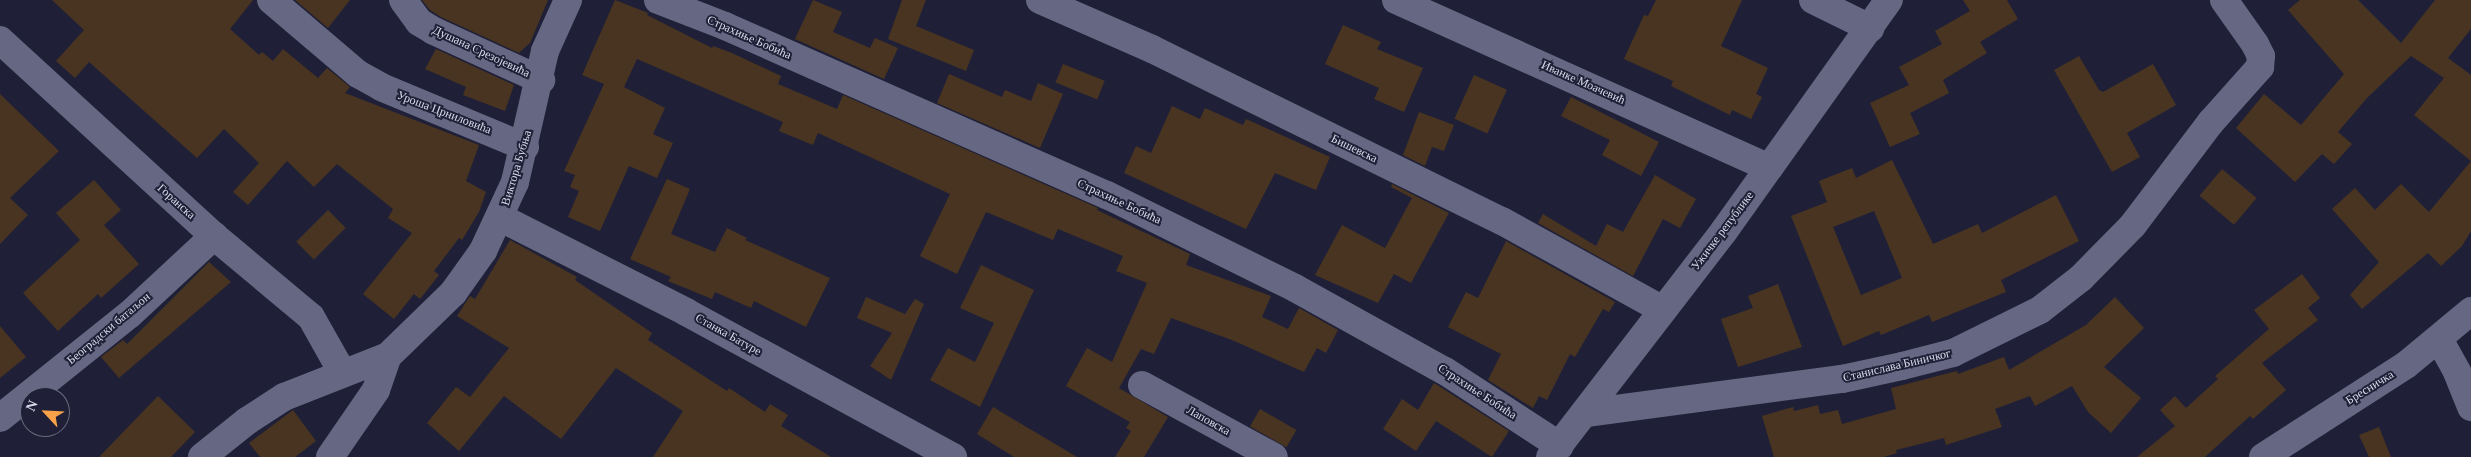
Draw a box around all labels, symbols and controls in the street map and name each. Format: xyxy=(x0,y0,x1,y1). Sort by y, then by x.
street label: Страхиње Бобића xyxy=(705,13,793,63)
street label: Душана Срезојевића xyxy=(430,23,532,81)
street label: Иванке Моачевић xyxy=(1539,58,1627,108)
street label: Уроша Црниловића xyxy=(395,88,493,138)
street label: Виктора Бубња xyxy=(499,129,535,207)
street label: Бишевска xyxy=(1328,132,1380,166)
street label: Страхиње Бобића xyxy=(1075,176,1163,228)
street label: Горанска xyxy=(154,181,198,223)
street label: Ужичке републике xyxy=(1689,189,1757,273)
street label: Београдски батаљон xyxy=(64,290,154,368)
street label: Станка Батуре xyxy=(692,311,764,359)
street label: Станислава Биничког xyxy=(1842,347,1952,385)
street label: Страхиње Бобића xyxy=(1435,361,1519,423)
street label: Бресничка xyxy=(2343,368,2397,408)
north arrow xyxy=(20,387,70,437)
text: N xyxy=(23,398,41,414)
street label: Лаповска xyxy=(1184,403,1232,439)

